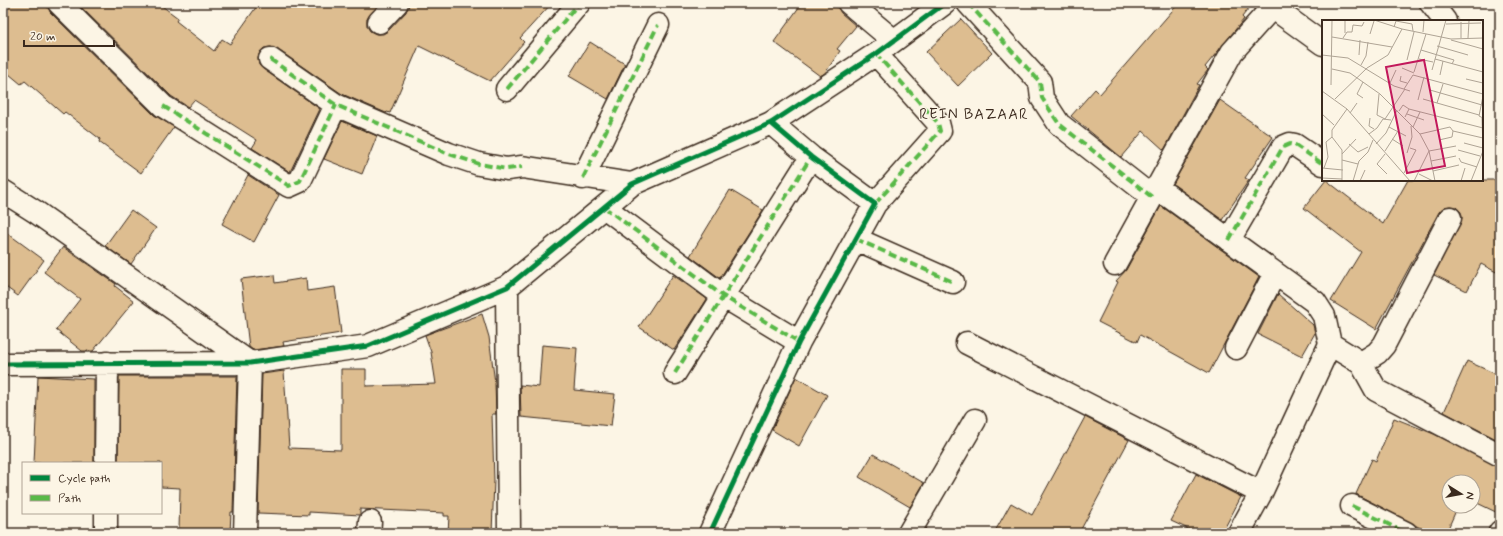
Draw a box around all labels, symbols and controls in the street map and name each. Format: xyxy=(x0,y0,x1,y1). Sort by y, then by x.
inset map xyxy=(1322,20,1483,181)
scale bar xyxy=(24,22,114,48)
text: 20 m xyxy=(30,29,56,45)
district label: REIN BAZAAR xyxy=(919,105,1029,125)
legend xyxy=(22,462,162,514)
text: Cycle path xyxy=(58,471,110,487)
north arrow xyxy=(1441,474,1481,514)
text: Path xyxy=(58,491,81,507)
text: N xyxy=(1462,491,1477,501)

